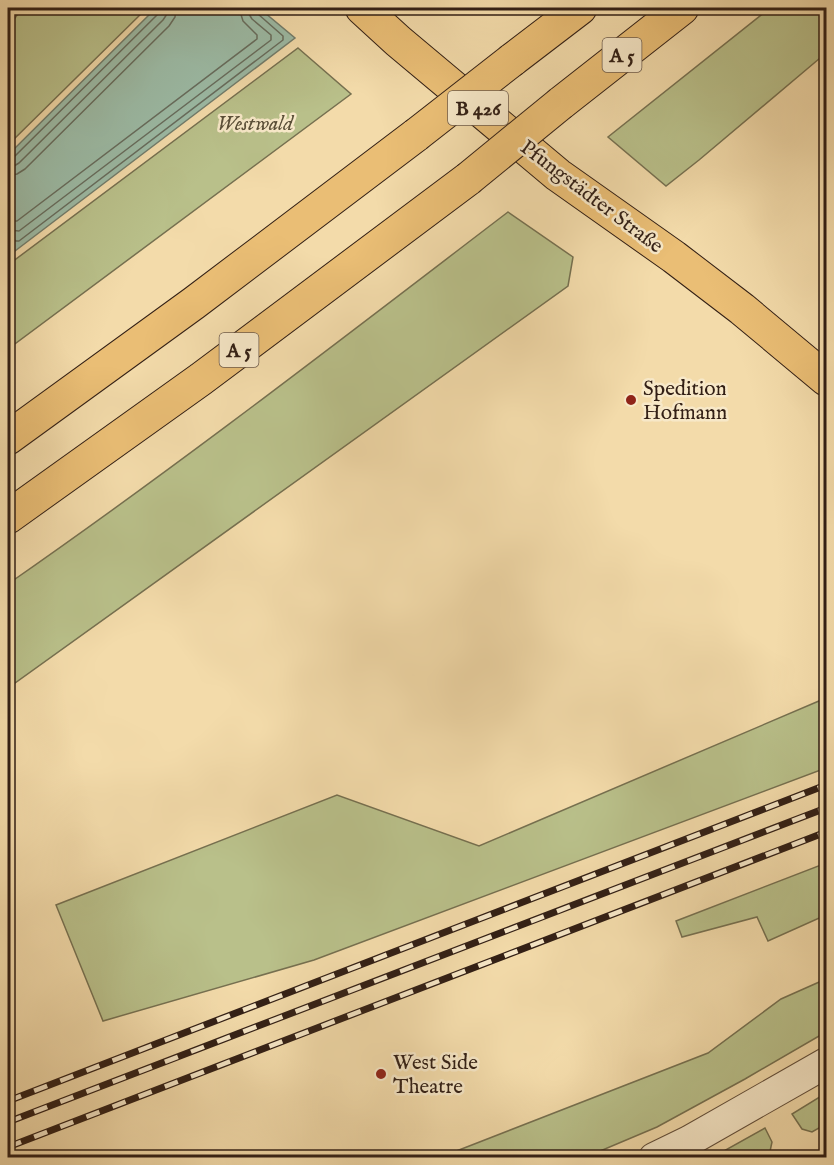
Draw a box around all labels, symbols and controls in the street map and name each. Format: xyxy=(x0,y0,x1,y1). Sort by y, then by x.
road number: A 5 xyxy=(602,38,642,72)
road number: B 426 xyxy=(448,91,508,125)
park label: Westwald xyxy=(217,111,295,138)
street label: Pfungstädter Straße xyxy=(514,135,668,260)
road number: A 5 xyxy=(220,333,258,367)
place label: Spedition Hofmann xyxy=(643,376,727,427)
marker: Spedition Hofmann xyxy=(624,393,638,407)
place label: West Side Theatre xyxy=(393,1050,478,1101)
marker: West Side Theatre xyxy=(374,1067,388,1081)

